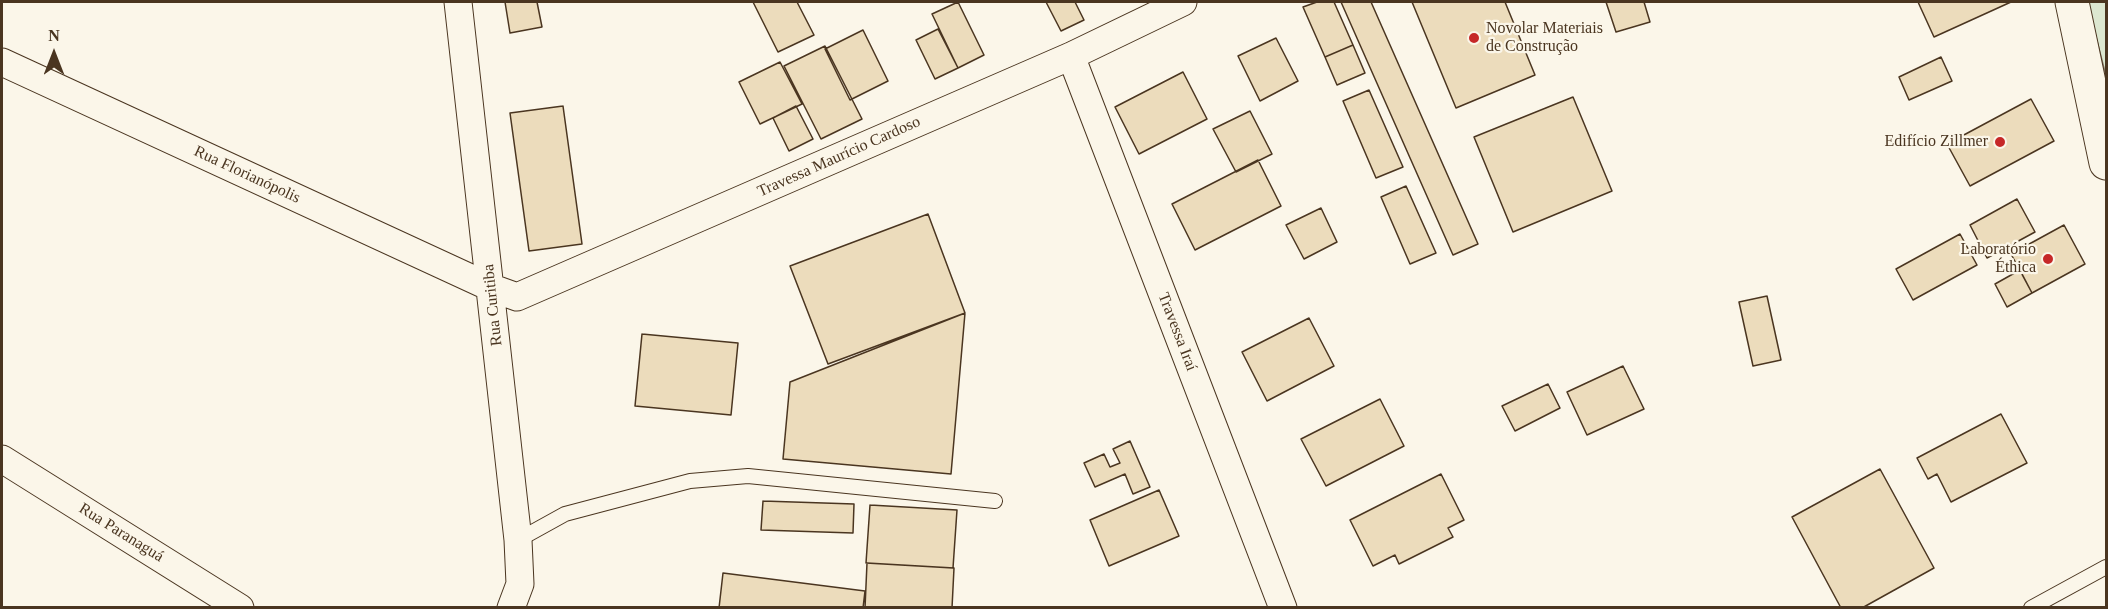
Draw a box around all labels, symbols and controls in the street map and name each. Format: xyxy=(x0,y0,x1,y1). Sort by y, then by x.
place label: Novolar Materiais de Construção xyxy=(1486,19,1603,57)
north arrow xyxy=(24,24,84,84)
text: N xyxy=(48,27,60,44)
marker: Novolar Materiais de Construção xyxy=(1467,31,1481,45)
street label: Travessa Maurício Cardoso xyxy=(755,112,923,202)
place label: Edifício Zillmer xyxy=(1884,132,1988,152)
marker: Edifício Zillmer xyxy=(1993,135,2007,149)
street label: Rua Florianópolis xyxy=(191,142,303,208)
place label: Laboratório Éthica xyxy=(1960,240,2036,278)
marker: Laboratório Éthica xyxy=(2041,252,2055,266)
street label: Rua Curitiba xyxy=(479,263,507,347)
street label: Travessa Iraí xyxy=(1153,290,1201,374)
street label: Rua Paranaguá xyxy=(75,499,167,567)

